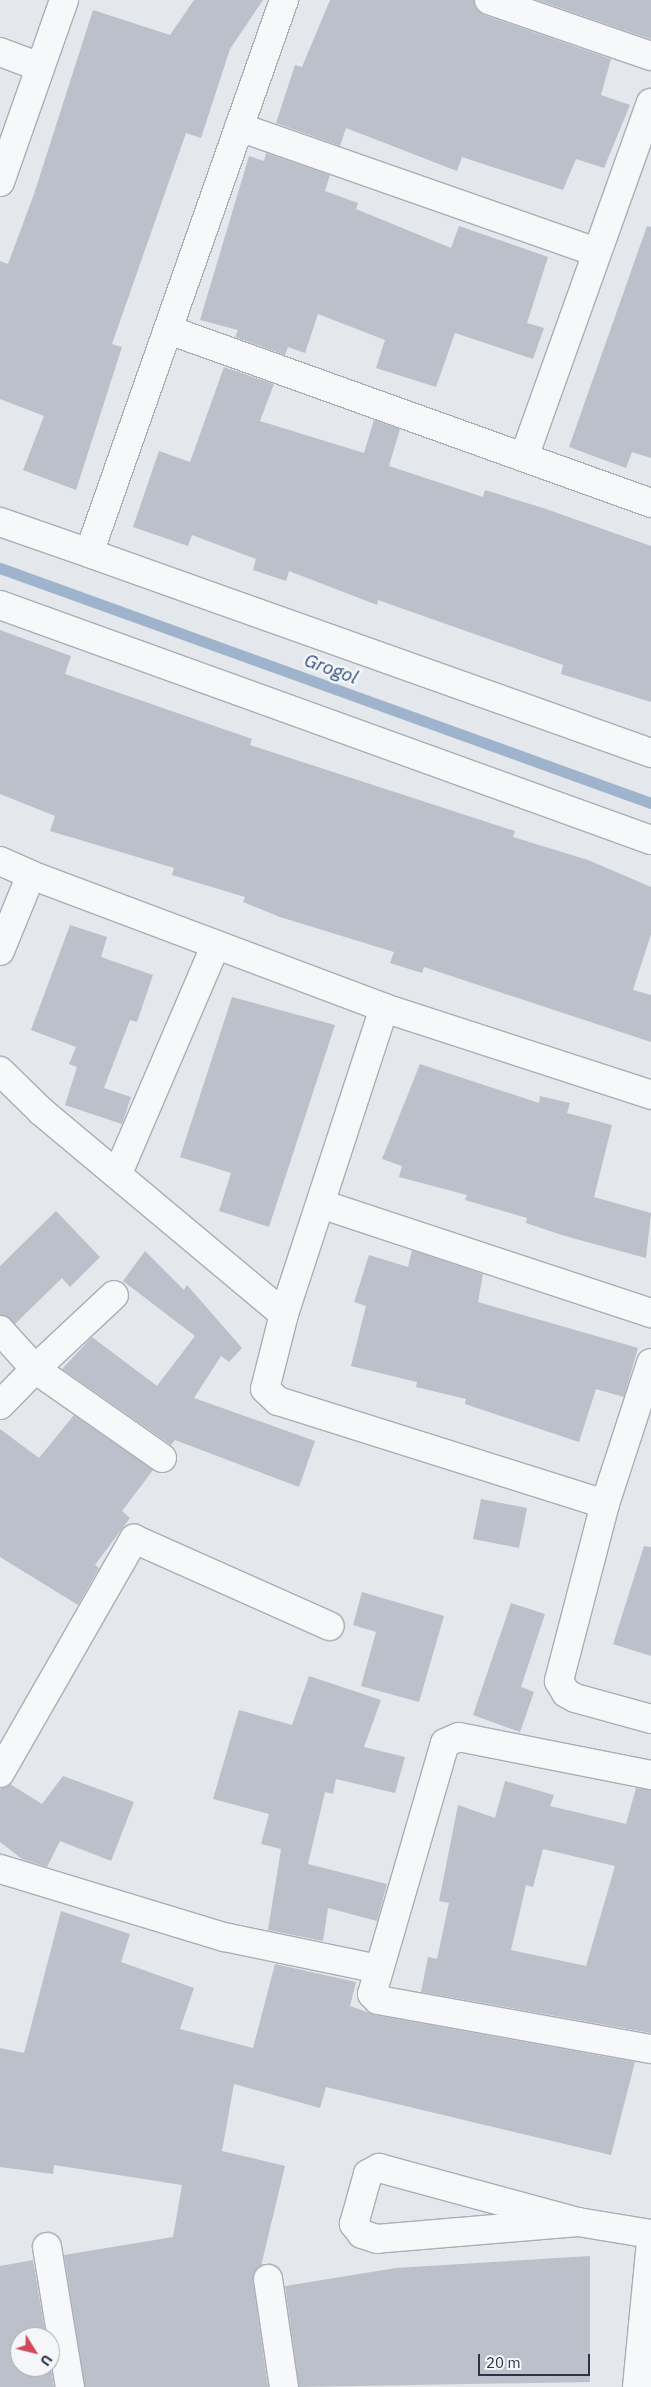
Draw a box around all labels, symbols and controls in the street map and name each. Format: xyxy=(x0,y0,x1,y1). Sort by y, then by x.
water label: Grogol xyxy=(301,649,361,689)
north arrow xyxy=(10,2327,60,2377)
scale bar xyxy=(481,2344,594,2376)
text: U xyxy=(36,2351,56,2369)
text: 20 m xyxy=(486,2353,521,2372)

